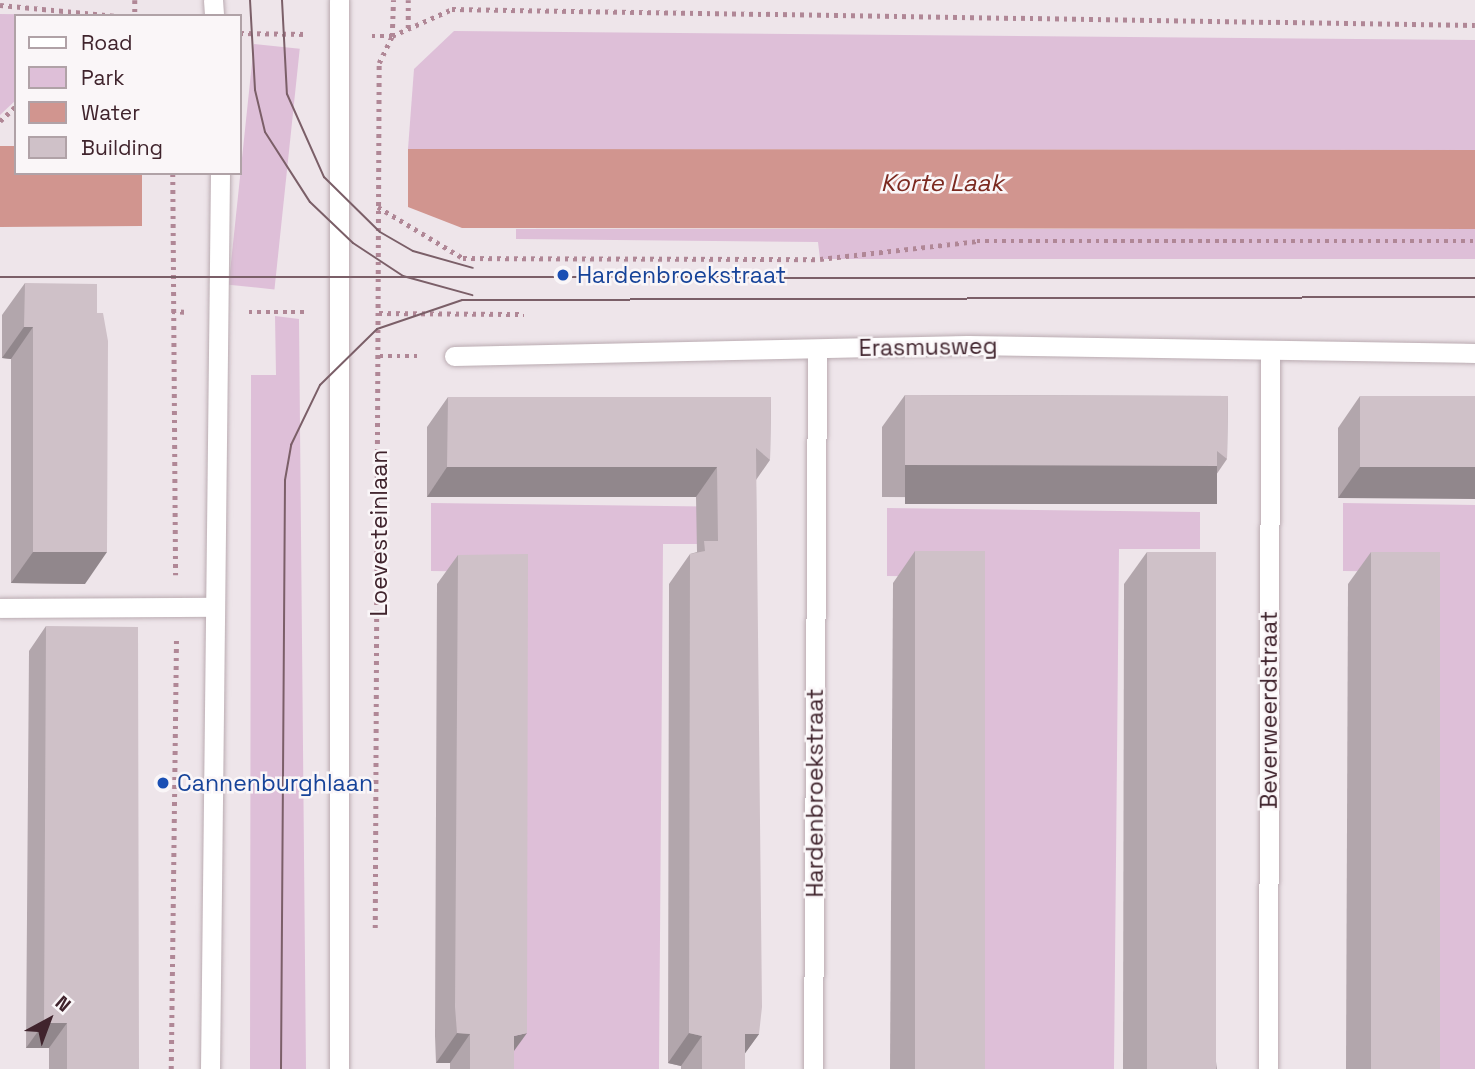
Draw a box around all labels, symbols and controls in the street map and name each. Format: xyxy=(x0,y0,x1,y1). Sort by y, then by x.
legend xyxy=(14,14,242,175)
text: Road xyxy=(81,29,133,56)
text: Park xyxy=(81,64,125,91)
text: Water xyxy=(81,99,140,126)
text: Building xyxy=(81,134,163,161)
water label: Korte Laak xyxy=(881,169,1003,197)
place label: Hardenbroekstraat xyxy=(577,261,786,289)
marker: Hardenbroekstraat xyxy=(555,267,571,283)
street label: Erasmusweg xyxy=(858,332,998,362)
street label: Loevesteinlaan xyxy=(365,450,393,616)
street label: Beverweerdstraat xyxy=(1255,611,1283,809)
street label: Hardenbroekstraat xyxy=(801,688,829,898)
place label: Cannenburghlaan xyxy=(177,769,373,797)
marker: Cannenburghlaan xyxy=(155,775,171,791)
north arrow xyxy=(14,985,84,1055)
text: N xyxy=(50,990,76,1017)

